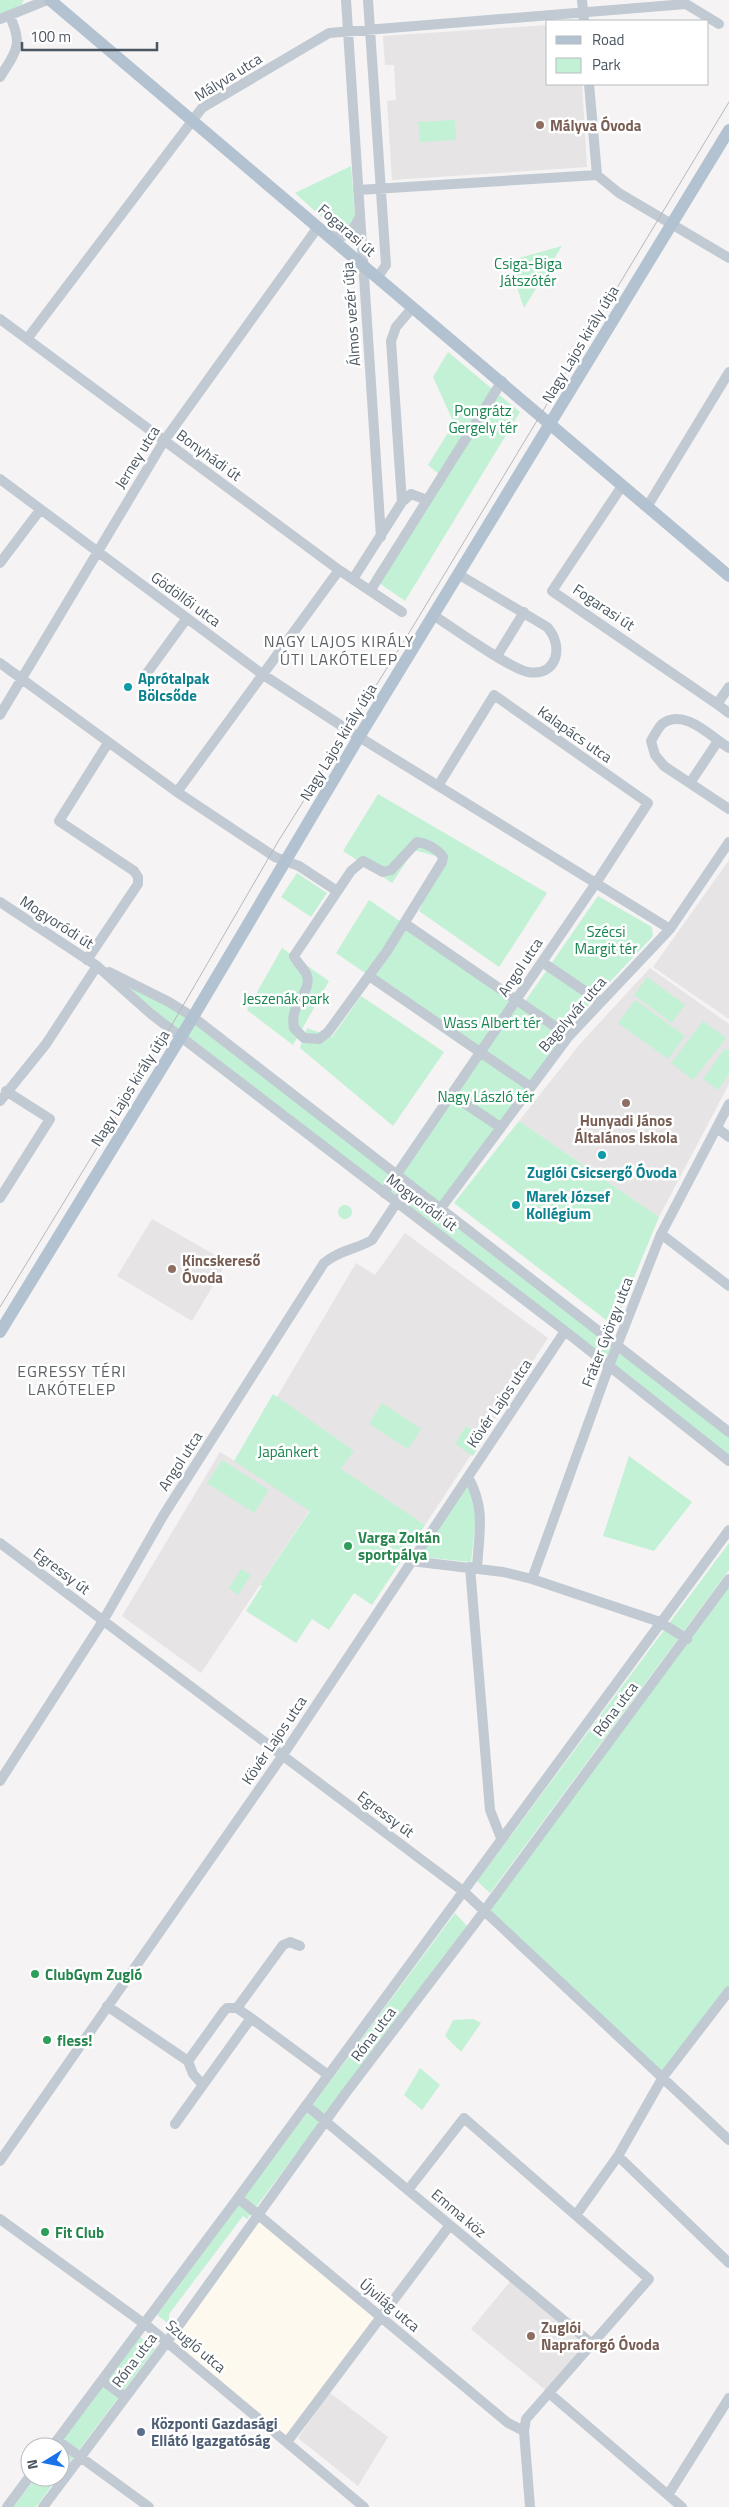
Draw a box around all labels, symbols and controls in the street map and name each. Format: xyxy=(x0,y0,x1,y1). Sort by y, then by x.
scale bar xyxy=(22,20,158,52)
legend xyxy=(546,20,709,85)
text: 100 m xyxy=(30,25,71,48)
text: Road xyxy=(592,28,624,51)
street label: Mályva utca xyxy=(190,47,267,107)
text: Park xyxy=(592,53,621,76)
place label: Mályva Óvoda xyxy=(550,114,642,137)
marker: Mályva Óvoda xyxy=(534,119,546,131)
street label: Fogarasi út xyxy=(313,198,382,262)
park label: Csiga-Biga Játszótér xyxy=(494,252,562,292)
street label: Álmos vezér útja xyxy=(336,261,366,367)
street label: Nagy Lajos király útja xyxy=(536,281,624,407)
park label: Pongrátz Gergely tér xyxy=(448,399,518,439)
street label: Jerney utca xyxy=(109,421,166,493)
street label: Bonyhádi út xyxy=(172,423,247,487)
street label: Gödöllői utca xyxy=(146,566,226,633)
street label: Fogarasi út xyxy=(568,578,640,637)
district label: NAGY LAJOS KIRÁLY ÚTI LAKÓTELEP xyxy=(264,629,414,671)
place label: Aprótalpak Bölcsőde xyxy=(138,667,210,707)
street label: Nagy Lajos király útja xyxy=(294,679,382,805)
marker: Aprótalpak Bölcsőde xyxy=(122,681,134,693)
street label: Kalapács utca xyxy=(533,700,617,769)
street label: Mogyoródi út xyxy=(16,890,99,955)
park label: Szécsi Margit tér xyxy=(575,920,637,960)
street label: Angol utca xyxy=(492,933,548,1001)
street label: Bagolyvár utca xyxy=(533,971,612,1057)
park label: Jeszenák park xyxy=(242,987,330,1010)
park label: Wass Albert tér xyxy=(443,1011,541,1034)
street label: Nagy Lajos király útja xyxy=(85,1025,175,1151)
park label: Nagy László tér xyxy=(437,1085,535,1108)
marker: Hunyadi János Általános Iskola xyxy=(620,1097,632,1109)
place label: Hunyadi János Általános Iskola xyxy=(574,1109,678,1149)
marker: Zuglói Csicsergő Óvoda xyxy=(596,1149,608,1161)
place label: Zuglói Csicsergő Óvoda xyxy=(527,1161,677,1184)
street label: Mogyoródi út xyxy=(382,1168,463,1237)
place label: Marek József Kollégium xyxy=(526,1185,611,1225)
marker: Marek József Kollégium xyxy=(510,1199,522,1211)
place label: Kincskereső Óvoda xyxy=(182,1249,260,1289)
marker: Kincskereső Óvoda xyxy=(166,1263,178,1275)
street label: Fráter György utca xyxy=(575,1273,639,1390)
street label: Kövér Lajos utca xyxy=(461,1354,538,1452)
district label: EGRESSY TÉRI LAKÓTELEP xyxy=(17,1359,127,1401)
street label: Angol utca xyxy=(152,1426,208,1495)
park label: Japánkert xyxy=(258,1440,319,1463)
place label: Varga Zoltán sportpálya xyxy=(358,1526,440,1566)
marker: Varga Zoltán sportpálya xyxy=(342,1540,354,1552)
street label: Egressy út xyxy=(29,1542,96,1600)
street label: Róna utca xyxy=(587,1676,643,1741)
street label: Kövér Lajos utca xyxy=(236,1691,313,1789)
street label: Egressy út xyxy=(353,1785,420,1843)
place label: ClubGym Zugló xyxy=(45,1963,142,1986)
marker: ClubGym Zugló xyxy=(29,1968,41,1980)
street label: Róna utca xyxy=(345,2001,401,2066)
place label: fless! xyxy=(57,2029,92,2052)
marker: fless! xyxy=(41,2034,53,2046)
street label: Emma köz xyxy=(426,2183,492,2243)
place label: Fit Club xyxy=(55,2221,104,2244)
marker: Fit Club xyxy=(39,2226,51,2238)
street label: Újvilág utca xyxy=(355,2273,426,2337)
street label: Szugló utca xyxy=(161,2314,232,2378)
place label: Zuglói Napraforgó Óvoda xyxy=(541,2316,660,2356)
street label: Róna utca xyxy=(106,2327,162,2392)
marker: Zuglói Napraforgó Óvoda xyxy=(525,2330,537,2342)
place label: Központi Gazdasági Ellátó Igazgatóság xyxy=(151,2412,278,2452)
marker: Központi Gazdasági Ellátó Igazgatóság xyxy=(135,2426,147,2438)
north arrow xyxy=(20,2437,70,2487)
text: N xyxy=(21,2458,43,2471)

